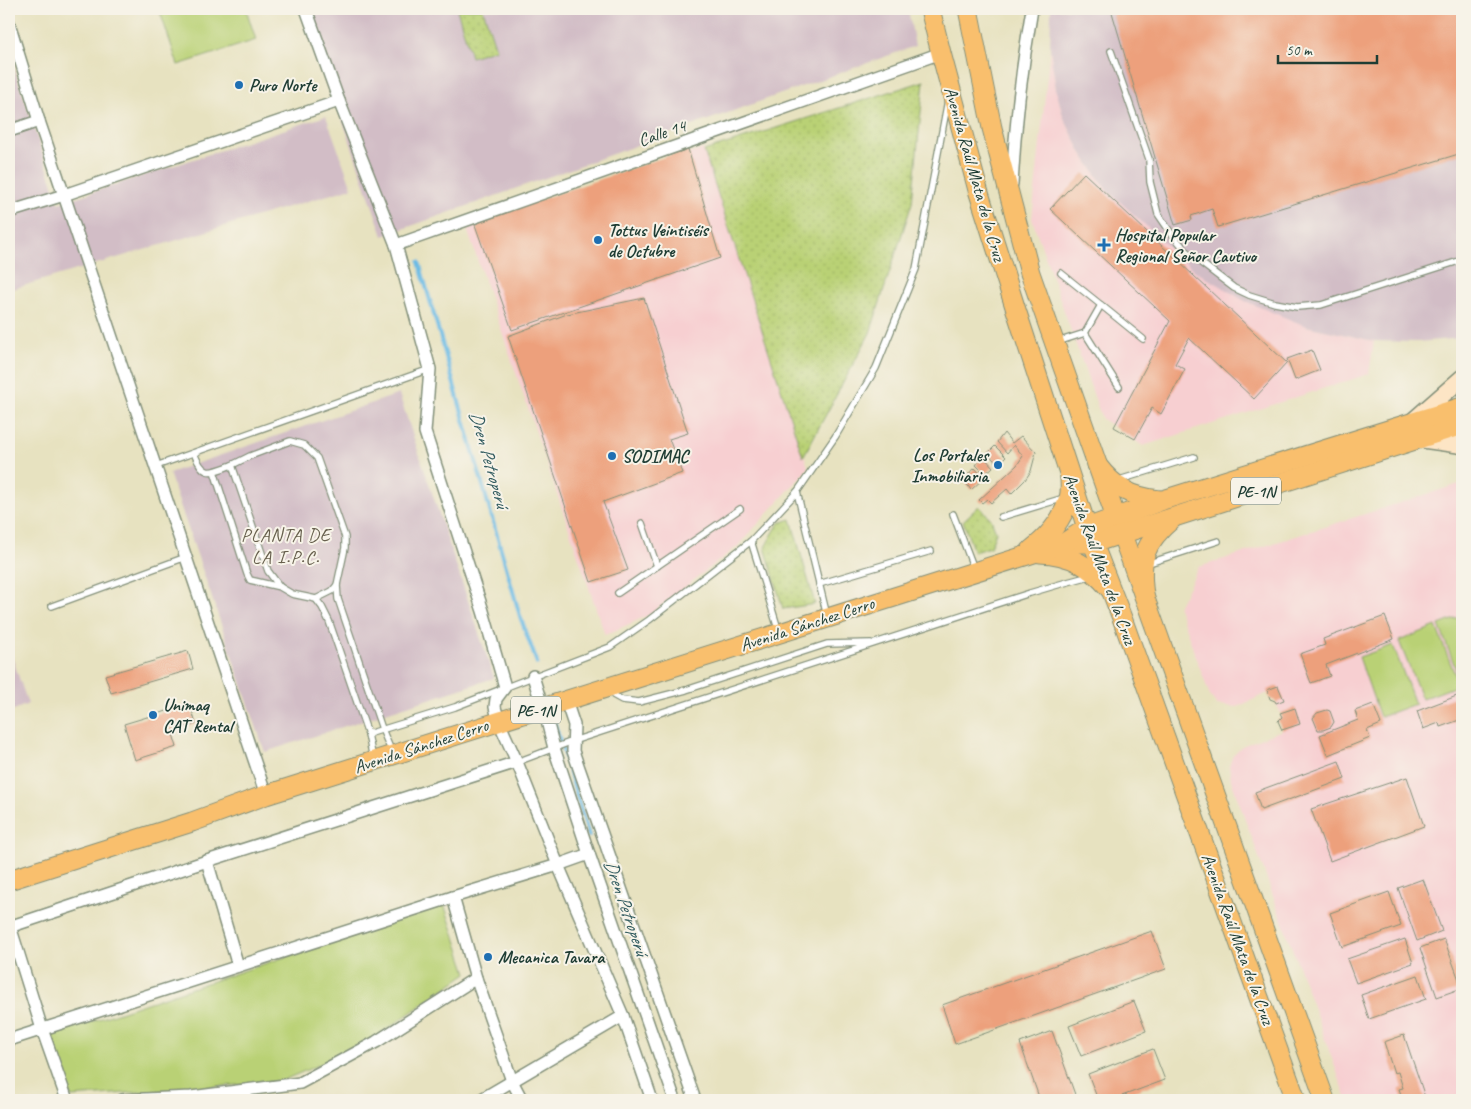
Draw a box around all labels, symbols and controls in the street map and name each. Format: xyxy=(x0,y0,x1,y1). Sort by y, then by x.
scale bar xyxy=(1278,32,1377,64)
text: 50 m xyxy=(1286,41,1313,60)
place label: Puro Norte xyxy=(249,74,318,96)
marker: Puro Norte xyxy=(233,79,245,91)
street label: Avenida Raúl Mata de la Cruz xyxy=(940,84,1011,265)
street label: Calle 14 xyxy=(635,114,690,151)
place label: Tottus Veintiséis de Octubre xyxy=(608,219,710,262)
place label: Hospital Popular Regional Señor Cautivo xyxy=(1115,224,1258,267)
marker: Tottus Veintiséis de Octubre xyxy=(592,234,604,246)
marker: Hospital Popular Regional Señor Cautivo xyxy=(1097,238,1111,252)
water label: Dren Petroperú xyxy=(464,408,515,514)
place label: Los Portales Inmobiliaria xyxy=(911,444,990,487)
place label: SODIMAC xyxy=(622,445,691,467)
marker: SODIMAC xyxy=(606,450,618,462)
marker: Los Portales Inmobiliaria xyxy=(992,459,1004,471)
street label: Avenida Raúl Mata de la Cruz xyxy=(1059,470,1142,649)
road number: PE-1N xyxy=(1231,478,1281,504)
district label: PLANTA DE LA I.P.C. xyxy=(241,523,333,569)
street label: Avenida Sánchez Cerro xyxy=(737,591,878,656)
place label: Unimaq CAT Rental xyxy=(163,694,236,737)
road number: PE-1N xyxy=(511,696,561,724)
marker: Unimaq CAT Rental xyxy=(147,709,159,721)
street label: Avenida Sánchez Cerro xyxy=(351,713,492,778)
street label: Avenida Raúl Mata de la Cruz xyxy=(1197,850,1280,1029)
water label: Dren Petroperú xyxy=(599,857,655,962)
place label: Mecanica Tavara xyxy=(498,946,606,968)
marker: Mecanica Tavara xyxy=(482,951,494,963)

